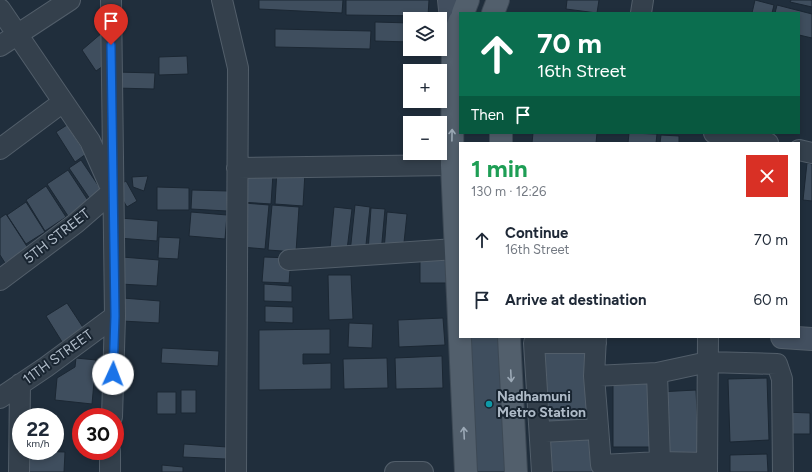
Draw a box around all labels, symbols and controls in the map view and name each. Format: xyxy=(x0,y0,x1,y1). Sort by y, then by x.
pin xyxy=(94,4,128,45)
icon: arrive xyxy=(100,10,122,32)
map controls xyxy=(403,12,447,160)
button: layers xyxy=(403,12,447,56)
text: 70 m xyxy=(537,26,602,60)
icon: ahead xyxy=(471,28,523,80)
text: 16th Street xyxy=(537,60,626,82)
button: + xyxy=(403,64,447,108)
icon: arrive xyxy=(512,104,534,126)
text: Then xyxy=(471,106,504,124)
button: − xyxy=(403,116,447,160)
one-way arrow xyxy=(448,129,456,142)
text: 1 min xyxy=(471,154,528,183)
button: close xyxy=(746,155,788,197)
text: 130 m · 12:26 xyxy=(471,184,546,199)
street label: 5TH STREET xyxy=(21,205,94,267)
text: Continue xyxy=(505,224,568,242)
icon: ahead xyxy=(471,229,493,251)
text: 70 m xyxy=(754,231,788,249)
text: 16th Street xyxy=(505,242,570,257)
icon: arrive xyxy=(471,289,493,311)
text: Arrive at destination xyxy=(505,291,646,309)
text: 60 m xyxy=(753,291,788,309)
street label: 11TH STREET xyxy=(20,326,97,388)
position arrow xyxy=(92,353,134,395)
one-way arrow xyxy=(507,369,515,382)
place label: Nadhamuni Metro Station xyxy=(497,388,586,421)
marker: Nadhamuni Metro Station xyxy=(484,399,494,409)
speed limit sign: 30 xyxy=(72,408,124,460)
text: 22 xyxy=(26,417,50,441)
one-way arrow xyxy=(461,427,468,440)
text: km/h xyxy=(27,437,49,450)

